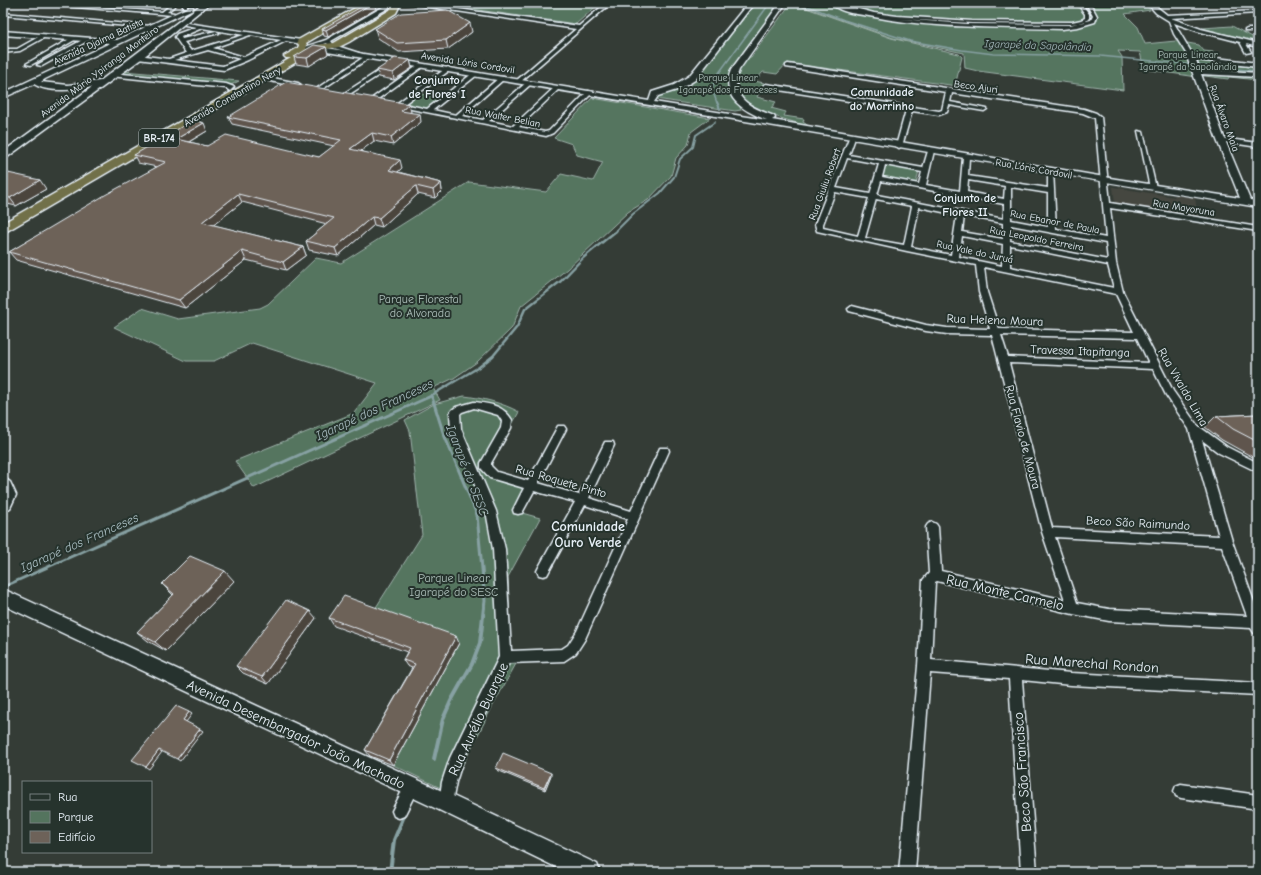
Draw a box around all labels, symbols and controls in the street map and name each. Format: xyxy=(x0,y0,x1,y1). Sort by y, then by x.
street label: Avenida Djalma Batista xyxy=(52,16,145,68)
street label: Avenida Mário Ypiranga Monteiro xyxy=(38,23,161,120)
water label: Igarapé da Sapolândia xyxy=(983,37,1092,54)
park label: Parque Linear Igarapé da Sapolândia xyxy=(1139,49,1237,73)
street label: Avenida Lóris Cordovil xyxy=(420,50,515,76)
street label: Avenida Constantino Nery xyxy=(182,64,284,130)
park label: Parque Linear Igarapé dos Franceses xyxy=(679,72,777,96)
district label: Conjunto de Flores I xyxy=(408,73,466,101)
street label: Beco Ajuri xyxy=(953,78,999,96)
street label: Rua Álvaro Maia xyxy=(1206,83,1242,153)
district label: Comunidade do Morrinho xyxy=(850,85,914,113)
street label: Rua Walter Belian xyxy=(464,104,541,130)
road number: BR-174 xyxy=(139,129,179,147)
street label: Rua Giuliu Robert xyxy=(806,146,844,222)
street label: Rua Lóris Cordovil xyxy=(995,156,1073,182)
district label: Conjunto de Flores II xyxy=(934,191,996,219)
street label: Rua Mayoruna xyxy=(1152,197,1216,219)
street label: Rua Ebanor de Paula xyxy=(1009,207,1100,237)
street label: Rua Leopoldo Ferreira xyxy=(989,224,1085,254)
street label: Rua Vale do Juruá xyxy=(935,238,1014,266)
park label: Parque Florestal do Alvorada xyxy=(379,292,461,320)
street label: Rua Helena Moura xyxy=(946,311,1044,329)
street label: Travessa Itapitanga xyxy=(1030,342,1130,360)
street label: Rua Vivaldo Lima xyxy=(1155,345,1211,429)
water label: Igarapé dos Franceses xyxy=(312,375,436,444)
street label: Rua Flavio de Moura xyxy=(1002,384,1044,490)
water label: Igarapé do SESC xyxy=(443,422,492,519)
street label: Rua Roquete Pinto xyxy=(514,461,608,501)
water label: Igarapé dos Franceses xyxy=(17,509,141,576)
street label: Beco São Raimundo xyxy=(1086,513,1190,533)
district label: Comunidade Ouro Verde xyxy=(551,518,625,551)
park label: Parque Linear Igarapé do SESC xyxy=(410,571,498,599)
street label: Rua Monte Carmelo xyxy=(945,571,1065,614)
street label: Rua Marechal Rondon xyxy=(1025,650,1159,677)
street label: Rua Aurélio Buarque xyxy=(445,660,512,779)
street label: Avenida Desembargador João Machado xyxy=(184,676,408,793)
street label: Beco São Francisco xyxy=(1010,712,1035,832)
legend xyxy=(22,781,152,853)
text: Rua xyxy=(58,790,77,804)
text: Parque xyxy=(58,810,93,824)
text: Edifício xyxy=(58,830,95,844)

